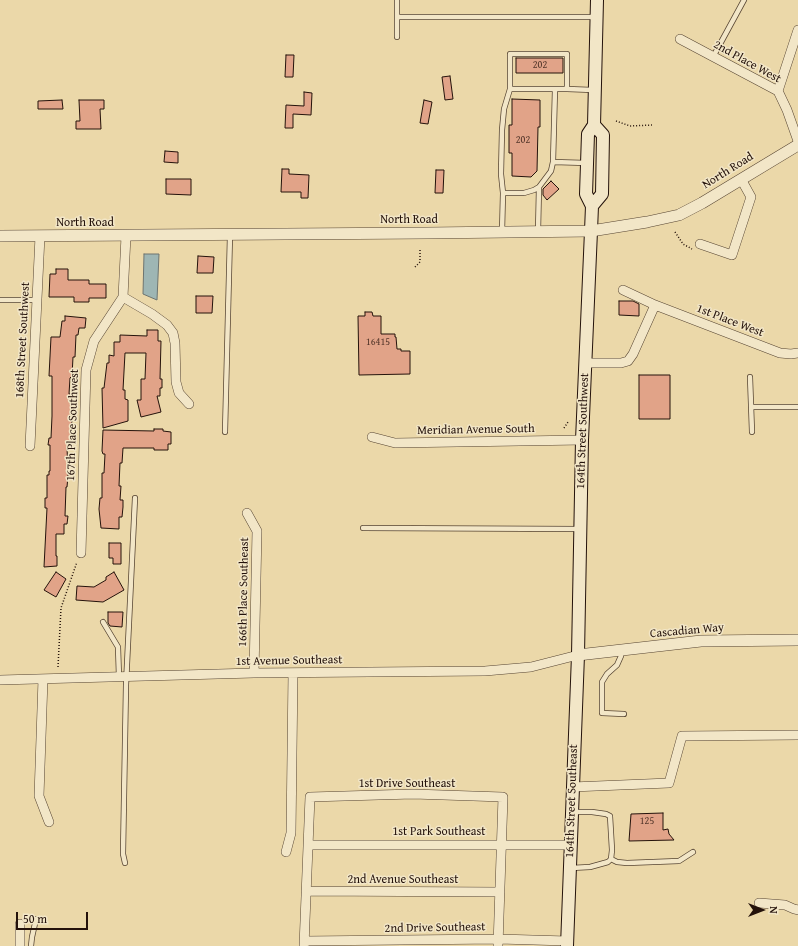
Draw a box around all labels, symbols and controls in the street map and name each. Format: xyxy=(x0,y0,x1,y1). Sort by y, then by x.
street label: 2nd Place West xyxy=(711,38,783,86)
house number: 202 xyxy=(533,59,547,71)
house number: 202 xyxy=(516,134,530,146)
street label: North Road xyxy=(700,150,756,192)
street label: North Road xyxy=(380,213,438,227)
street label: North Road xyxy=(56,216,114,230)
street label: 168th Street Southwest xyxy=(13,282,33,398)
street label: 1st Place West xyxy=(694,302,766,340)
house number: 16415 xyxy=(366,336,390,348)
street label: 167th Place Southwest xyxy=(64,369,82,481)
street label: 164th Street Southwest xyxy=(574,373,592,489)
street label: Meridian Avenue South xyxy=(417,422,535,438)
street label: 166th Place Southeast xyxy=(236,537,252,647)
street label: Cascadian Way xyxy=(649,621,725,641)
street label: 1st Avenue Southeast xyxy=(236,653,342,669)
street label: 164th Street Southeast xyxy=(563,744,581,858)
street label: 1st Drive Southeast xyxy=(359,777,455,791)
house number: 125 xyxy=(640,815,654,827)
street label: 1st Park Southeast xyxy=(393,825,485,839)
street label: 2nd Avenue Southeast xyxy=(348,873,458,887)
north arrow xyxy=(742,890,782,930)
scale bar xyxy=(18,904,90,930)
text: N xyxy=(766,906,782,914)
text: 50 m xyxy=(23,910,47,927)
street label: 2nd Drive Southeast xyxy=(384,920,486,936)

